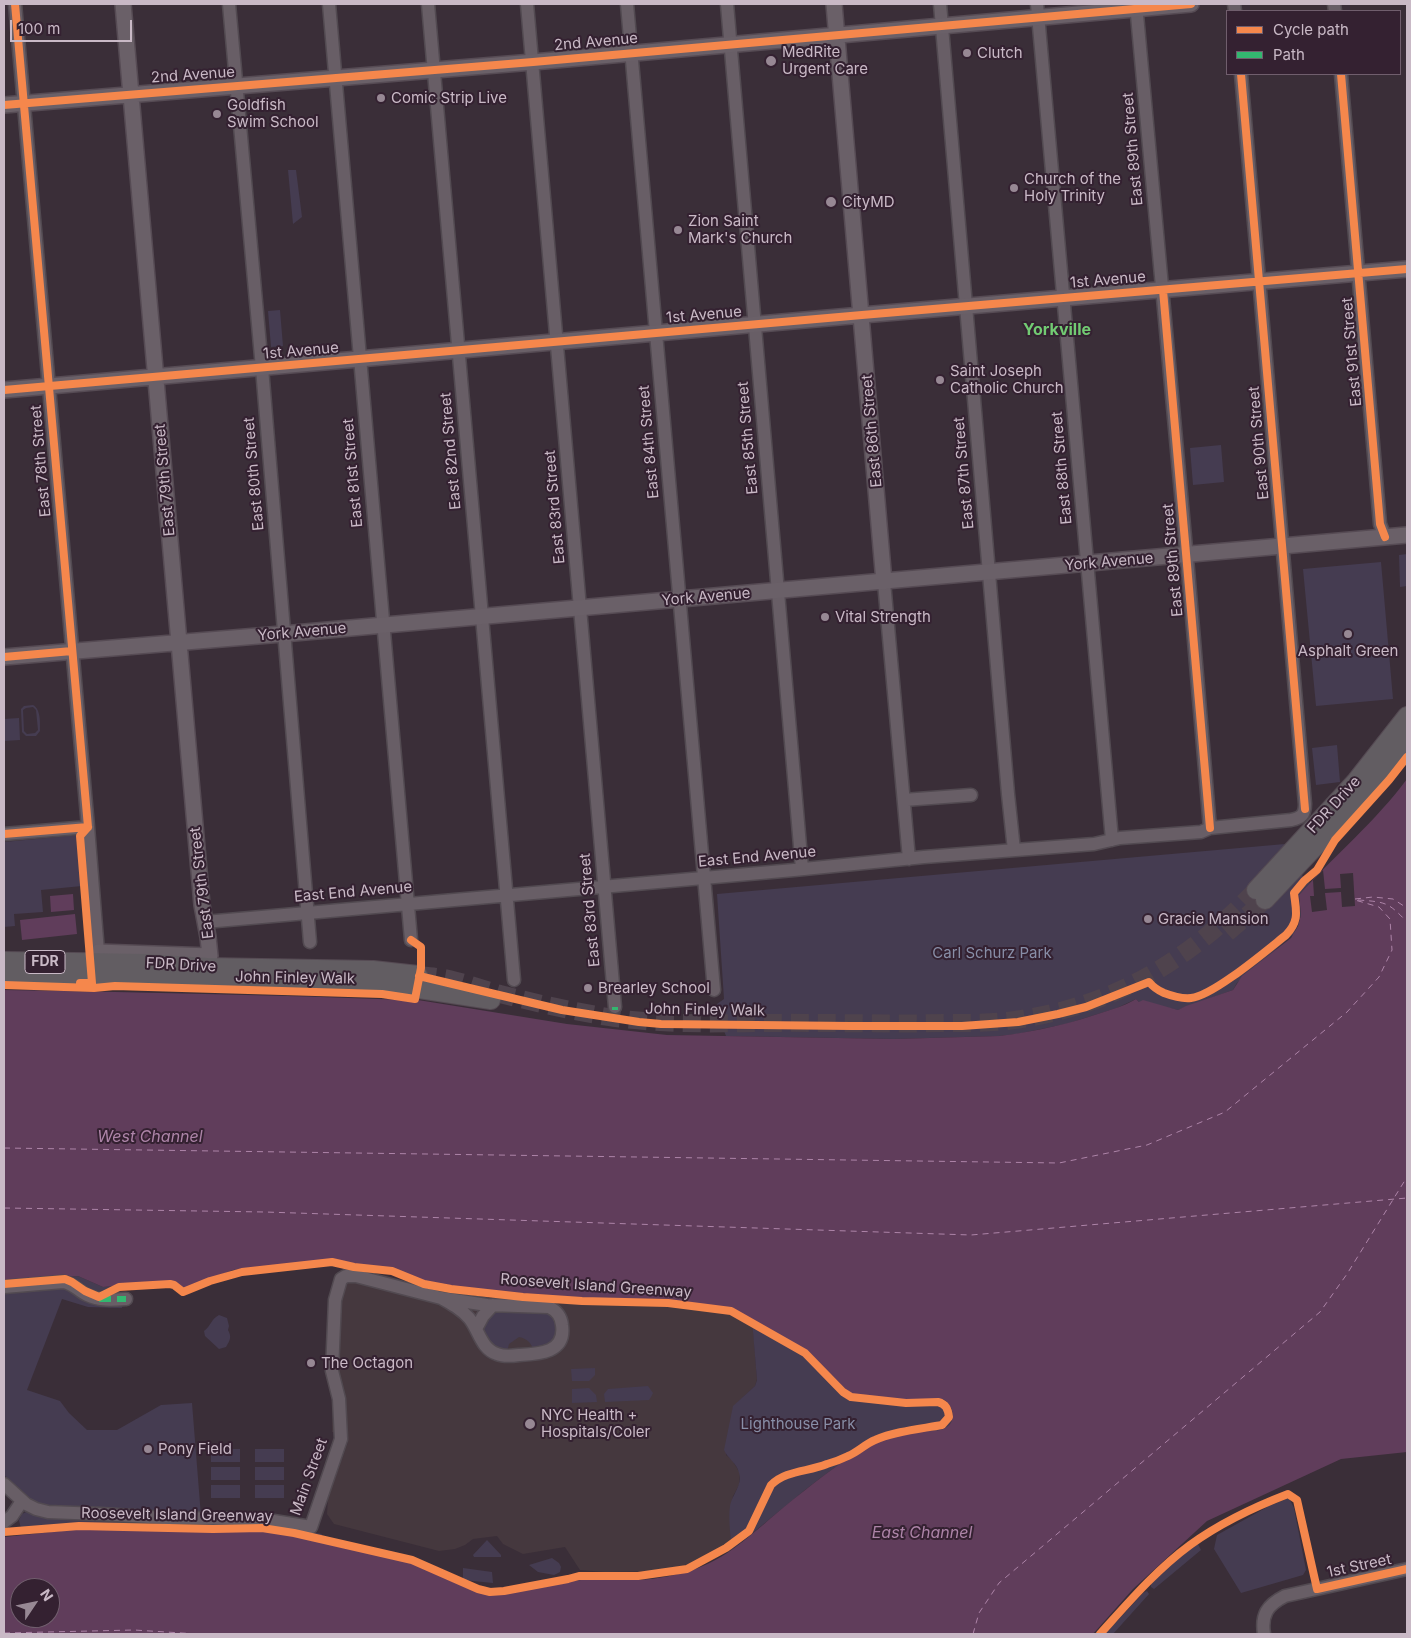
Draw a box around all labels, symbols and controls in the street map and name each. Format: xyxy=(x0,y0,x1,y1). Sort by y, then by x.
scale bar xyxy=(12,10,135,42)
legend xyxy=(1226,10,1401,75)
text: 100 m xyxy=(18,19,60,38)
text: Cycle path xyxy=(1273,20,1349,39)
street label: 2nd Avenue xyxy=(553,29,639,55)
place label: MedRite Urgent Care xyxy=(782,43,868,78)
place label: Clutch xyxy=(977,44,1023,62)
text: Path xyxy=(1273,45,1305,64)
marker: Clutch xyxy=(961,47,973,59)
marker: MedRite Urgent Care xyxy=(764,54,778,68)
street label: 2nd Avenue xyxy=(150,63,236,87)
place label: Comic Strip Live xyxy=(391,89,507,107)
marker: Comic Strip Live xyxy=(375,92,387,104)
street label: East 89th Street xyxy=(1119,92,1147,206)
place label: Goldfish Swim School xyxy=(227,96,319,131)
marker: Goldfish Swim School xyxy=(211,108,223,120)
place label: Church of the Holy Trinity xyxy=(1024,170,1121,205)
marker: Church of the Holy Trinity xyxy=(1008,182,1020,194)
place label: CityMD xyxy=(842,193,895,211)
marker: CityMD xyxy=(824,195,838,209)
place label: Zion Saint Mark's Church xyxy=(688,212,792,247)
marker: Zion Saint Mark's Church xyxy=(672,224,684,236)
street label: 1st Avenue xyxy=(1069,268,1147,292)
street label: East 91st Street xyxy=(1338,297,1366,407)
street label: 1st Avenue xyxy=(665,303,743,327)
district label: Yorkville xyxy=(1023,320,1091,340)
street label: 1st Avenue xyxy=(262,339,340,363)
place label: Saint Joseph Catholic Church xyxy=(950,362,1064,397)
street label: East 86th Street xyxy=(858,374,886,488)
marker: Saint Joseph Catholic Church xyxy=(934,374,946,386)
street label: East 85th Street xyxy=(734,381,762,495)
street label: East 84th Street xyxy=(635,385,663,499)
street label: East 90th Street xyxy=(1245,386,1273,500)
street label: East 82nd Street xyxy=(437,392,465,510)
street label: East 78th Street xyxy=(27,404,55,518)
street label: East 88th Street xyxy=(1048,411,1076,525)
street label: East 87th Street xyxy=(950,416,978,530)
street label: East 80th Street xyxy=(240,417,268,531)
street label: East 81st Street xyxy=(339,418,367,528)
street label: East 79th Street xyxy=(151,423,179,537)
street label: East 83rd Street xyxy=(541,449,569,565)
street label: East 89th Street xyxy=(1159,503,1187,617)
street label: York Avenue xyxy=(1064,549,1154,575)
street label: York Avenue xyxy=(661,584,751,610)
place label: Vital Strength xyxy=(835,608,931,626)
marker: Vital Strength xyxy=(819,611,831,623)
street label: York Avenue xyxy=(257,619,347,645)
marker: Asphalt Green xyxy=(1342,628,1354,640)
place label: Asphalt Green xyxy=(1298,642,1398,660)
street label: FDR Drive xyxy=(1304,773,1364,837)
street label: East 79th Street xyxy=(186,826,218,940)
street label: East End Avenue xyxy=(697,843,817,871)
street label: East 83rd Street xyxy=(576,852,604,968)
street label: East End Avenue xyxy=(293,878,413,906)
place label: Gracie Mansion xyxy=(1158,910,1269,928)
marker: Gracie Mansion xyxy=(1142,913,1154,925)
park label: Carl Schurz Park xyxy=(932,944,1052,962)
road number: FDR xyxy=(25,950,65,974)
street label: FDR Drive xyxy=(145,954,217,976)
street label: John Finley Walk xyxy=(235,968,355,988)
place label: Brearley School xyxy=(598,979,710,997)
marker: Brearley School xyxy=(582,982,594,994)
street label: John Finley Walk xyxy=(645,1000,765,1020)
water label: West Channel xyxy=(97,1127,203,1147)
street label: Roosevelt Island Greenway xyxy=(500,1270,692,1302)
place label: The Octagon xyxy=(321,1354,413,1372)
marker: The Octagon xyxy=(305,1357,317,1369)
place label: NYC Health + Hospitals/Coler xyxy=(541,1406,650,1441)
park label: Lighthouse Park xyxy=(741,1415,855,1433)
marker: NYC Health + Hospitals/Coler xyxy=(523,1417,537,1431)
street label: Main Street xyxy=(287,1436,331,1518)
place label: Pony Field xyxy=(158,1440,232,1458)
marker: Pony Field xyxy=(142,1443,154,1455)
street label: Roosevelt Island Greenway xyxy=(81,1504,273,1526)
water label: East Channel xyxy=(872,1523,972,1543)
street label: 1st Street xyxy=(1325,1550,1393,1582)
north arrow xyxy=(10,1578,60,1628)
text: N xyxy=(37,1586,57,1604)

